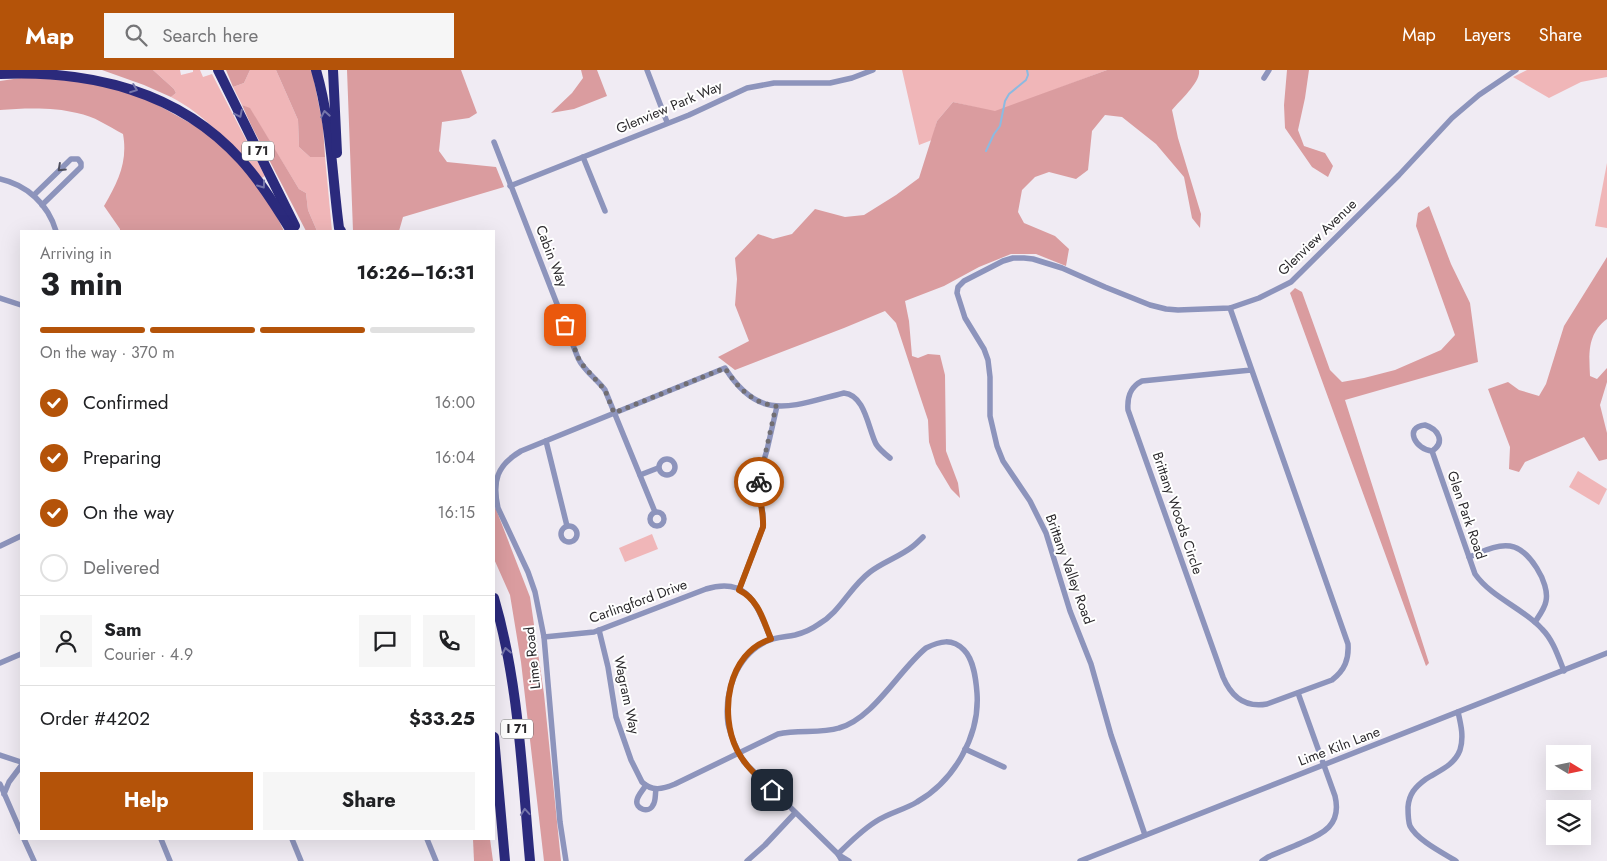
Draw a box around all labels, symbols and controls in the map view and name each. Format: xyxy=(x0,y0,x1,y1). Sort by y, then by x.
search box xyxy=(104,13,454,58)
text: Map xyxy=(25,18,74,53)
icon: search xyxy=(122,21,150,49)
text: Search here xyxy=(162,22,258,49)
text: Map xyxy=(1402,22,1436,48)
text: Layers xyxy=(1464,22,1511,48)
text: Share xyxy=(1539,22,1582,48)
street label: Glenview Park Way xyxy=(613,75,726,138)
one-way arrow xyxy=(129,83,138,93)
one-way arrow xyxy=(233,108,243,117)
one-way arrow xyxy=(321,110,331,118)
road number: I 71 xyxy=(242,142,274,160)
one-way arrow xyxy=(58,162,67,171)
one-way arrow xyxy=(256,179,265,189)
street label: Glenview Avenue xyxy=(1273,194,1361,280)
street label: Cabin Way xyxy=(531,222,573,291)
text: Arriving in xyxy=(40,242,112,265)
text: 16:26–16:31 xyxy=(356,259,475,286)
text: 3 min xyxy=(40,261,123,307)
pin xyxy=(544,304,586,346)
icon: bag xyxy=(551,311,579,339)
text: On the way · 370 m xyxy=(40,341,175,364)
icon: check xyxy=(40,389,68,417)
text: Confirmed xyxy=(83,389,169,416)
text: 16:00 xyxy=(435,391,475,414)
icon: check xyxy=(40,444,68,472)
text: Preparing xyxy=(83,444,161,471)
text: 16:04 xyxy=(435,446,475,469)
street label: Brittany Woods Circle xyxy=(1148,449,1208,577)
courier xyxy=(734,457,784,507)
icon: bike xyxy=(745,468,773,496)
street label: Glen Park Road xyxy=(1443,468,1491,562)
icon: check xyxy=(40,499,68,527)
text: On the way xyxy=(83,499,174,526)
text: 16:15 xyxy=(438,501,475,524)
street label: Brittany Valley Road xyxy=(1041,511,1099,627)
text: Delivered xyxy=(83,554,160,581)
street label: Carlingford Drive xyxy=(586,574,690,628)
button: person xyxy=(40,615,92,667)
button: chat xyxy=(359,615,411,667)
button: phone xyxy=(423,615,475,667)
text: Sam xyxy=(104,616,142,643)
street label: Lime Road xyxy=(519,626,545,690)
text: Courier · 4.9 xyxy=(104,643,193,666)
one-way arrow xyxy=(502,647,512,656)
street label: Wagram Way xyxy=(609,654,645,737)
text: Order #4202 xyxy=(40,705,150,732)
text: $33.25 xyxy=(409,705,475,732)
road number: I 71 xyxy=(501,720,533,739)
street label: Lime Kiln Lane xyxy=(1295,721,1383,771)
north arrow xyxy=(1546,745,1591,790)
map controls xyxy=(1546,745,1591,845)
pin xyxy=(751,769,793,811)
button: Help xyxy=(40,772,253,830)
button: Share xyxy=(263,772,475,830)
icon: home xyxy=(758,776,786,804)
button: layers xyxy=(1546,800,1591,845)
one-way arrow xyxy=(520,808,531,816)

